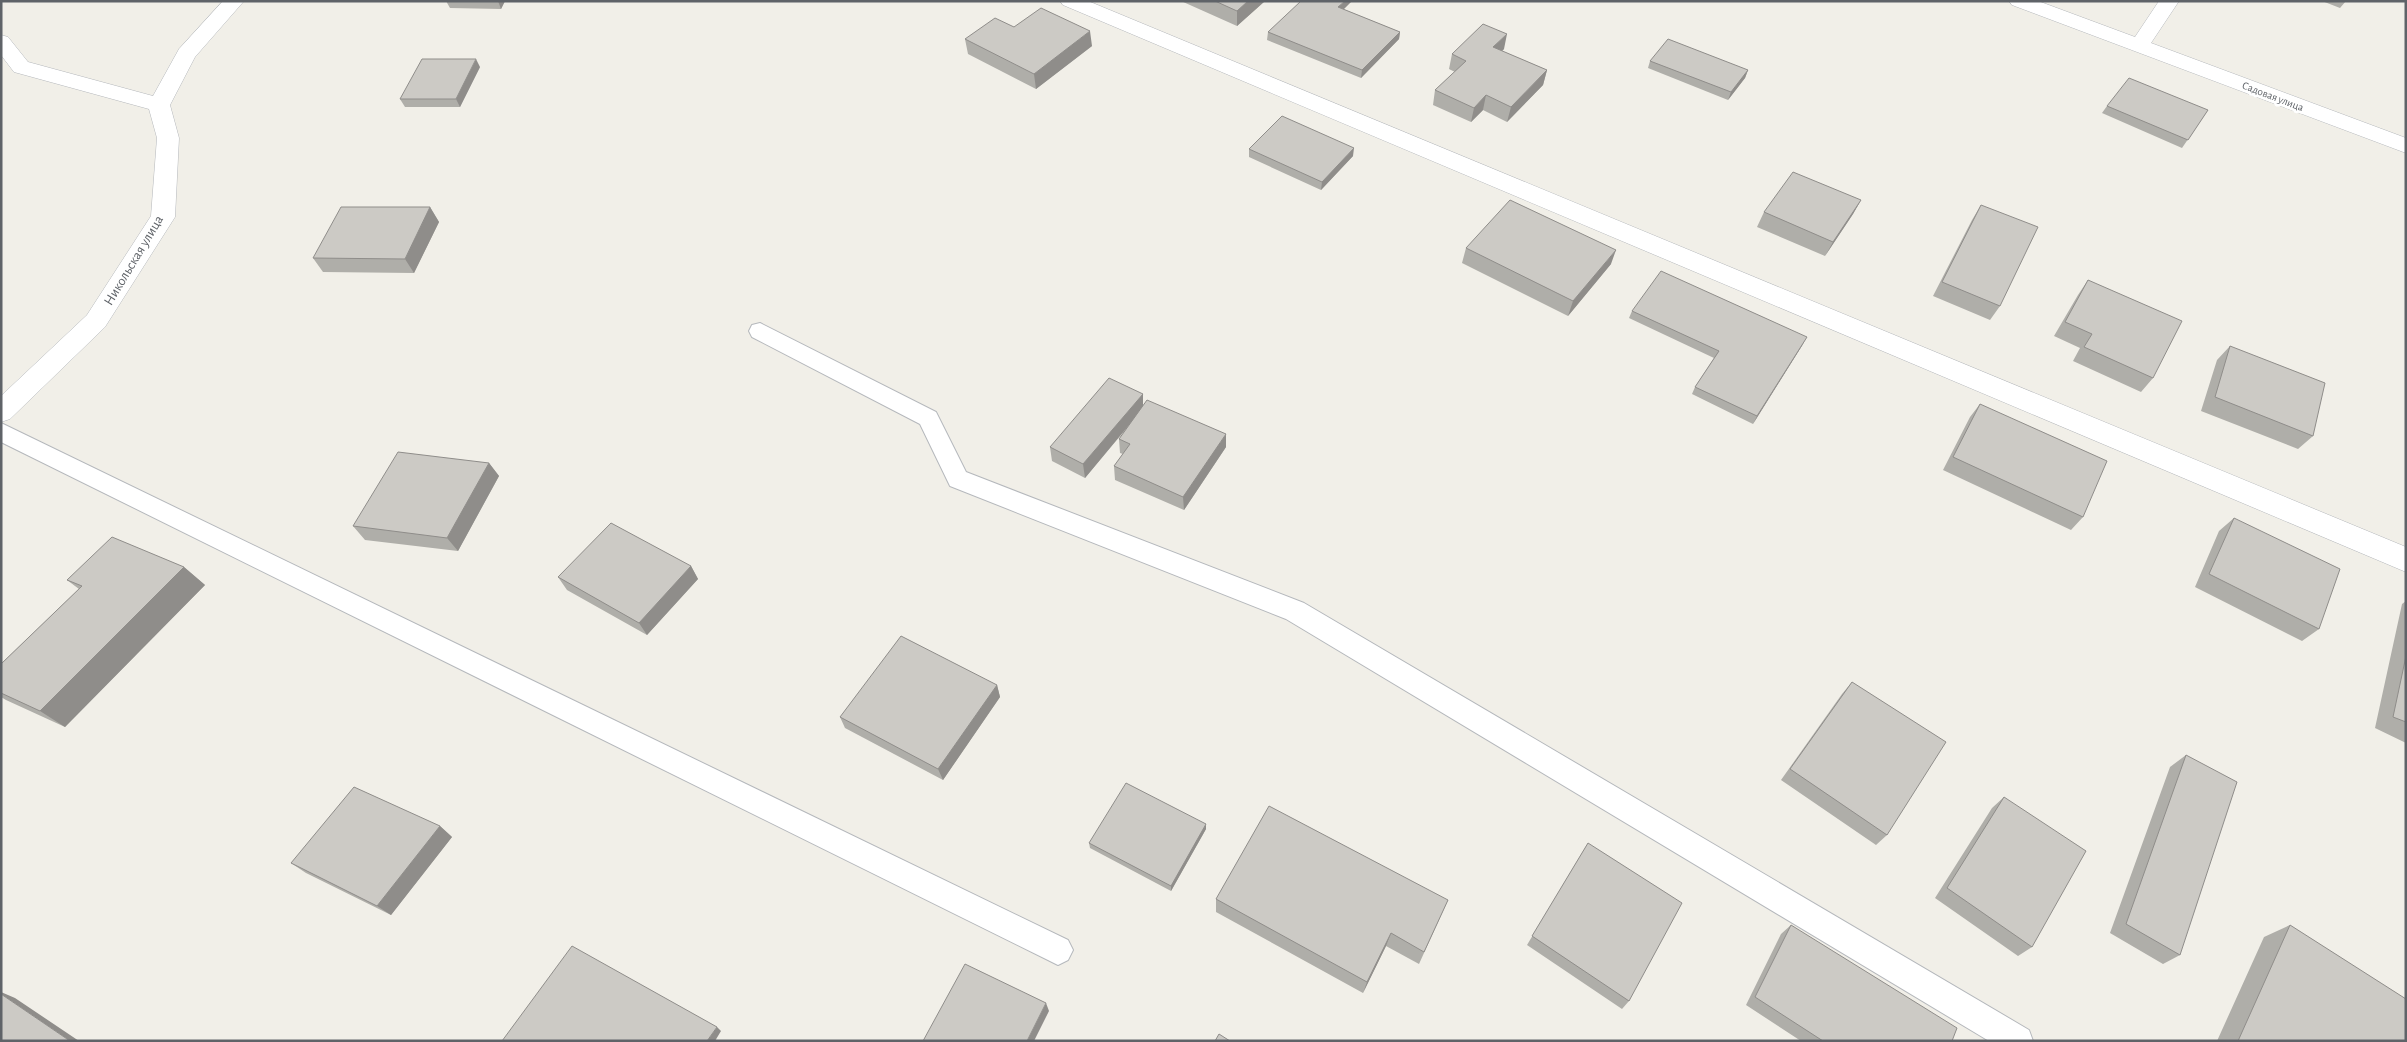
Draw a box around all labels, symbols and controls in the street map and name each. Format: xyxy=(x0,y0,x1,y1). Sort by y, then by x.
street label: Садовая улица xyxy=(2240,80,2305,113)
street label: Никольская улица xyxy=(101,213,167,308)

